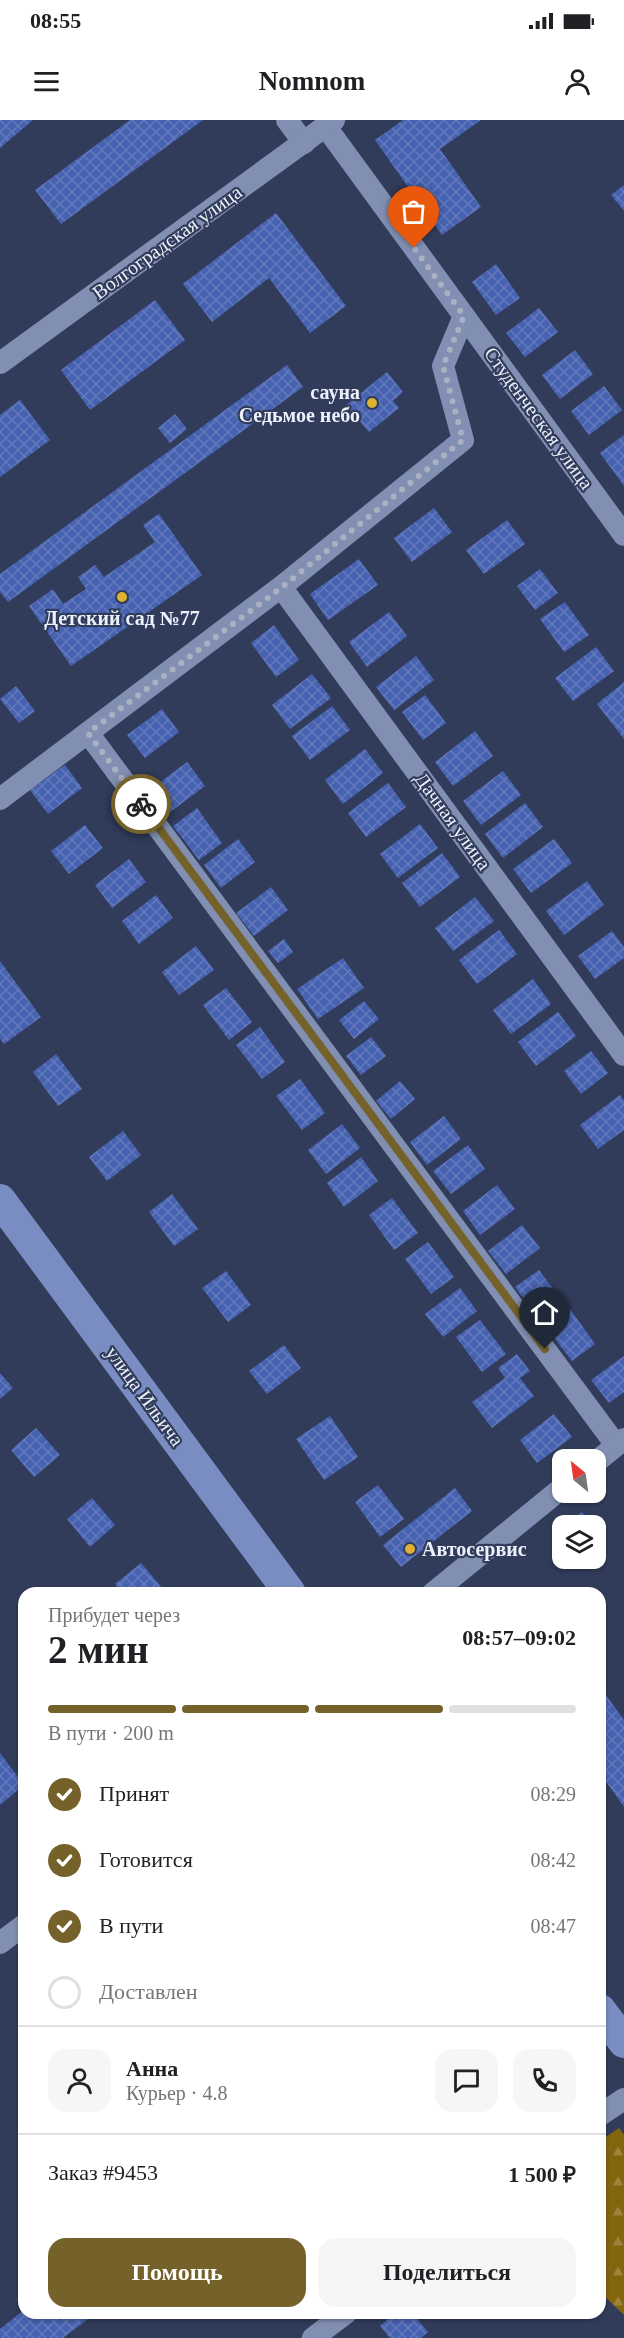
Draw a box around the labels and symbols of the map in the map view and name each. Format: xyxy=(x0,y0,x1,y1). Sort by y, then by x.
street label: Волгоградская улица xyxy=(88,180,246,304)
pin xyxy=(388,186,439,248)
street label: Студенческая улица xyxy=(479,343,598,494)
place label: сауна Седьмое небо xyxy=(239,381,360,426)
marker: сауна Седьмое небо xyxy=(365,396,379,410)
marker: Детский сад №77 xyxy=(115,590,129,604)
place label: Детский сад №77 xyxy=(44,607,200,630)
street label: Дачная улица xyxy=(410,768,496,875)
courier xyxy=(111,774,171,834)
pin xyxy=(519,1287,570,1349)
street label: улица Ильича xyxy=(101,1342,189,1451)
north arrow xyxy=(552,1449,606,1503)
place label: Автосервис xyxy=(422,1538,527,1561)
marker: Автосервис xyxy=(403,1542,417,1556)

